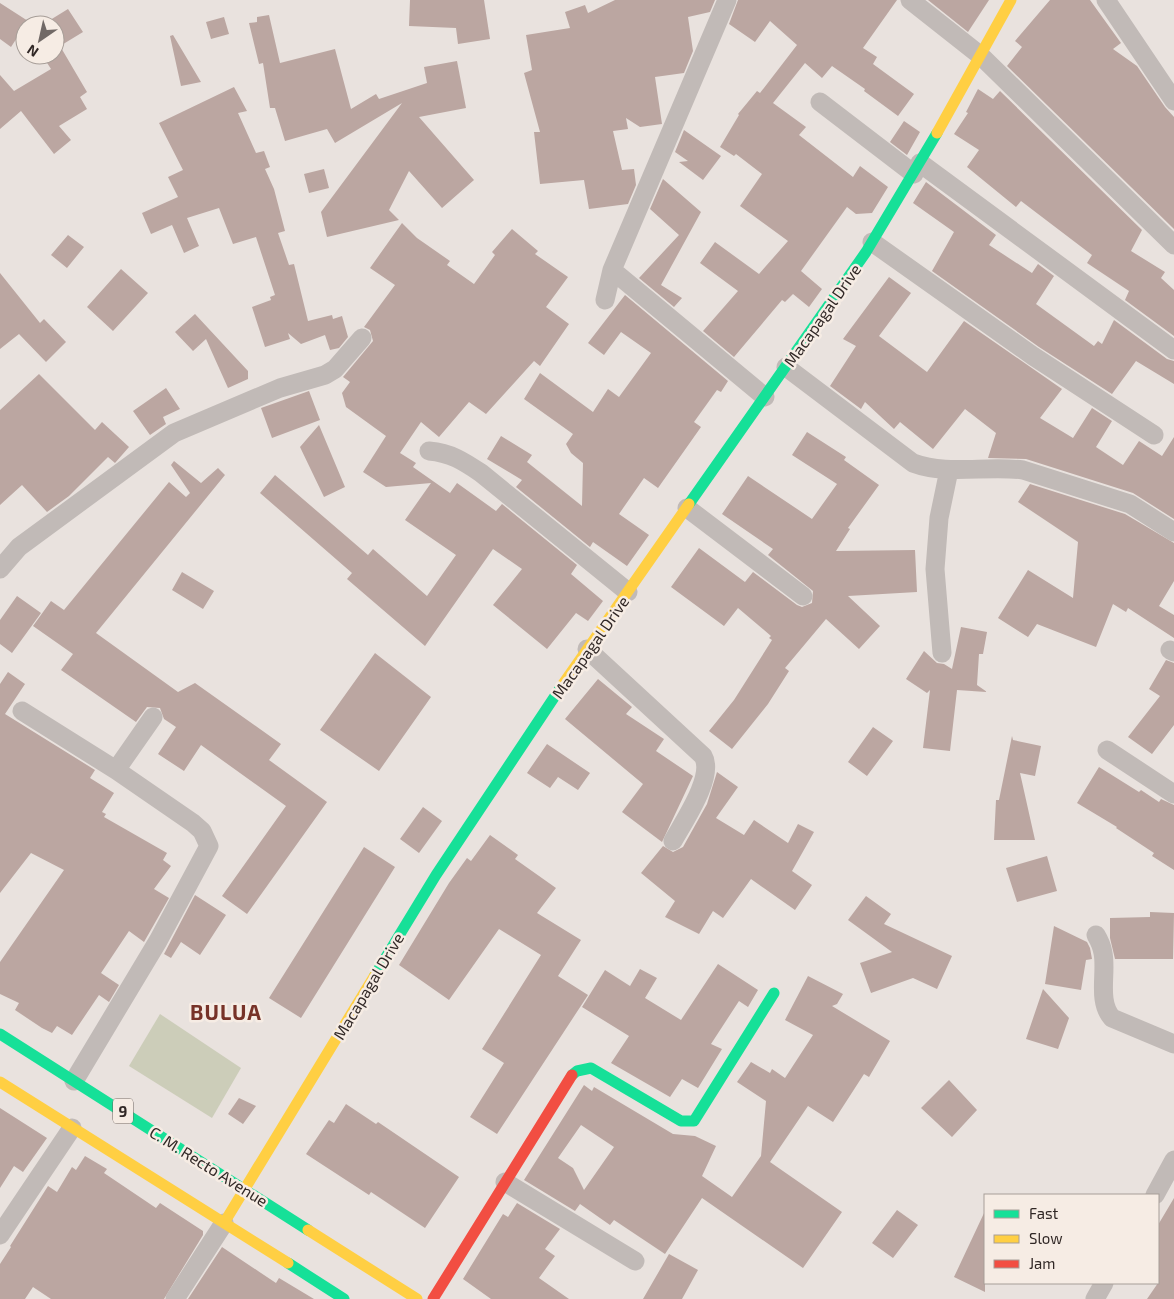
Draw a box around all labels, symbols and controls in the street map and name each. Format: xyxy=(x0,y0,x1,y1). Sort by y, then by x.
north arrow xyxy=(15,15,65,65)
text: N xyxy=(24,41,41,61)
street label: Macapagal Drive xyxy=(780,260,864,370)
street label: Macapagal Drive xyxy=(548,592,632,702)
street label: Macapagal Drive xyxy=(329,929,407,1043)
district label: BULUA xyxy=(190,999,262,1024)
road number: 9 xyxy=(113,1098,133,1124)
street label: C. M. Recto Avenue xyxy=(146,1122,272,1210)
legend xyxy=(984,1194,1159,1284)
text: Fast xyxy=(1029,1204,1059,1222)
text: Slow xyxy=(1029,1229,1063,1247)
text: Jam xyxy=(1029,1254,1055,1272)

